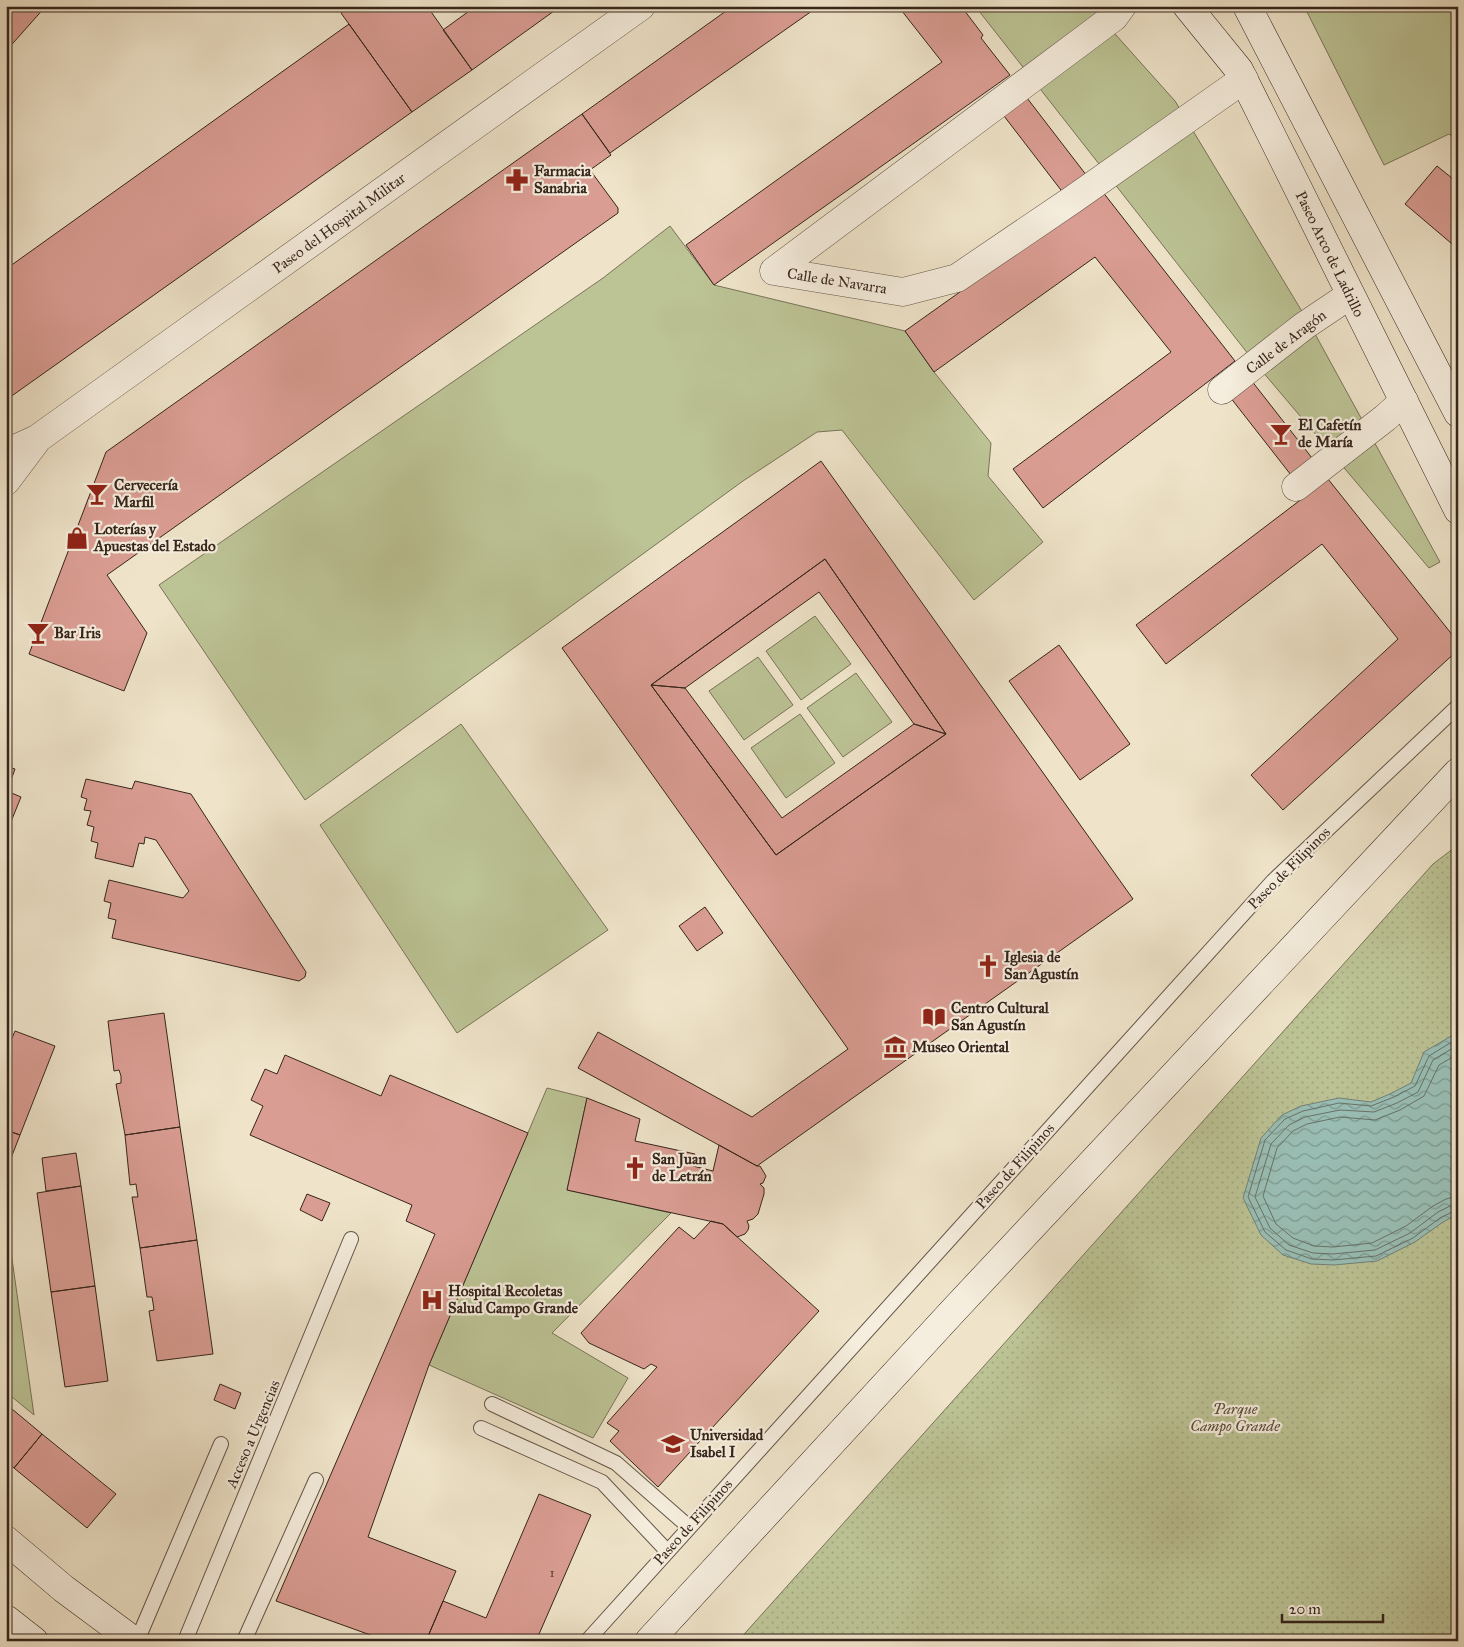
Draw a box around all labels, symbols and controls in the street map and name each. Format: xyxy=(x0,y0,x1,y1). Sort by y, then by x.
place label: Farmacia Sanabria xyxy=(534,162,592,197)
pharmacy icon: Farmacia Sanabria xyxy=(504,167,530,193)
street label: Paseo del Hospital Militar xyxy=(269,169,409,277)
street label: Paseo Arco de Ladrillo xyxy=(1292,188,1368,320)
street label: Calle de Navarra xyxy=(786,264,889,298)
street label: Calle de Aragón xyxy=(1242,306,1330,378)
place label: El Cafetín de María xyxy=(1298,416,1362,451)
bar icon: El Cafetín de María xyxy=(1268,421,1294,447)
place label: Cervecería Marfil xyxy=(114,476,179,511)
bar icon: Cervecería Marfil xyxy=(84,481,110,507)
place label: Loterías y Apuestas del Estado xyxy=(93,520,216,556)
shop icon: Loterías y Apuestas del Estado xyxy=(64,525,90,551)
bar icon: Bar Iris xyxy=(25,620,51,646)
place label: Bar Iris xyxy=(54,624,101,642)
street label: Paseo de Filipinos xyxy=(1244,823,1334,913)
place label: Iglesia de San Agustín xyxy=(1004,948,1079,984)
church icon: Iglesia de San Agustín xyxy=(975,953,1001,979)
place label: Centro Cultural San Agustín xyxy=(951,999,1050,1035)
library icon: Centro Cultural San Agustín xyxy=(921,1004,947,1030)
museum icon: Museo Oriental xyxy=(882,1034,908,1060)
place label: Museo Oriental xyxy=(912,1038,1010,1056)
street label: Paseo de Filipinos xyxy=(972,1119,1058,1213)
place label: San Juan de Letrán xyxy=(652,1150,713,1185)
church icon: San Juan de Letrán xyxy=(622,1155,648,1181)
place label: Hospital Recoletas Salud Campo Grande xyxy=(448,1282,579,1318)
hospital icon: Hospital Recoletas Salud Campo Grande xyxy=(419,1287,445,1313)
street label: Acceso a Urgencias xyxy=(222,1377,284,1492)
park label: Parque Campo Grande xyxy=(1190,1400,1280,1436)
place label: Universidad Isabel I xyxy=(690,1426,764,1461)
school or university icon: Universidad Isabel I xyxy=(660,1431,686,1457)
street label: Paseo de Filipinos xyxy=(650,1475,736,1569)
house number: 1 xyxy=(550,1566,555,1580)
scale bar xyxy=(1282,1592,1383,1624)
text: 20 m xyxy=(1289,1600,1321,1618)

